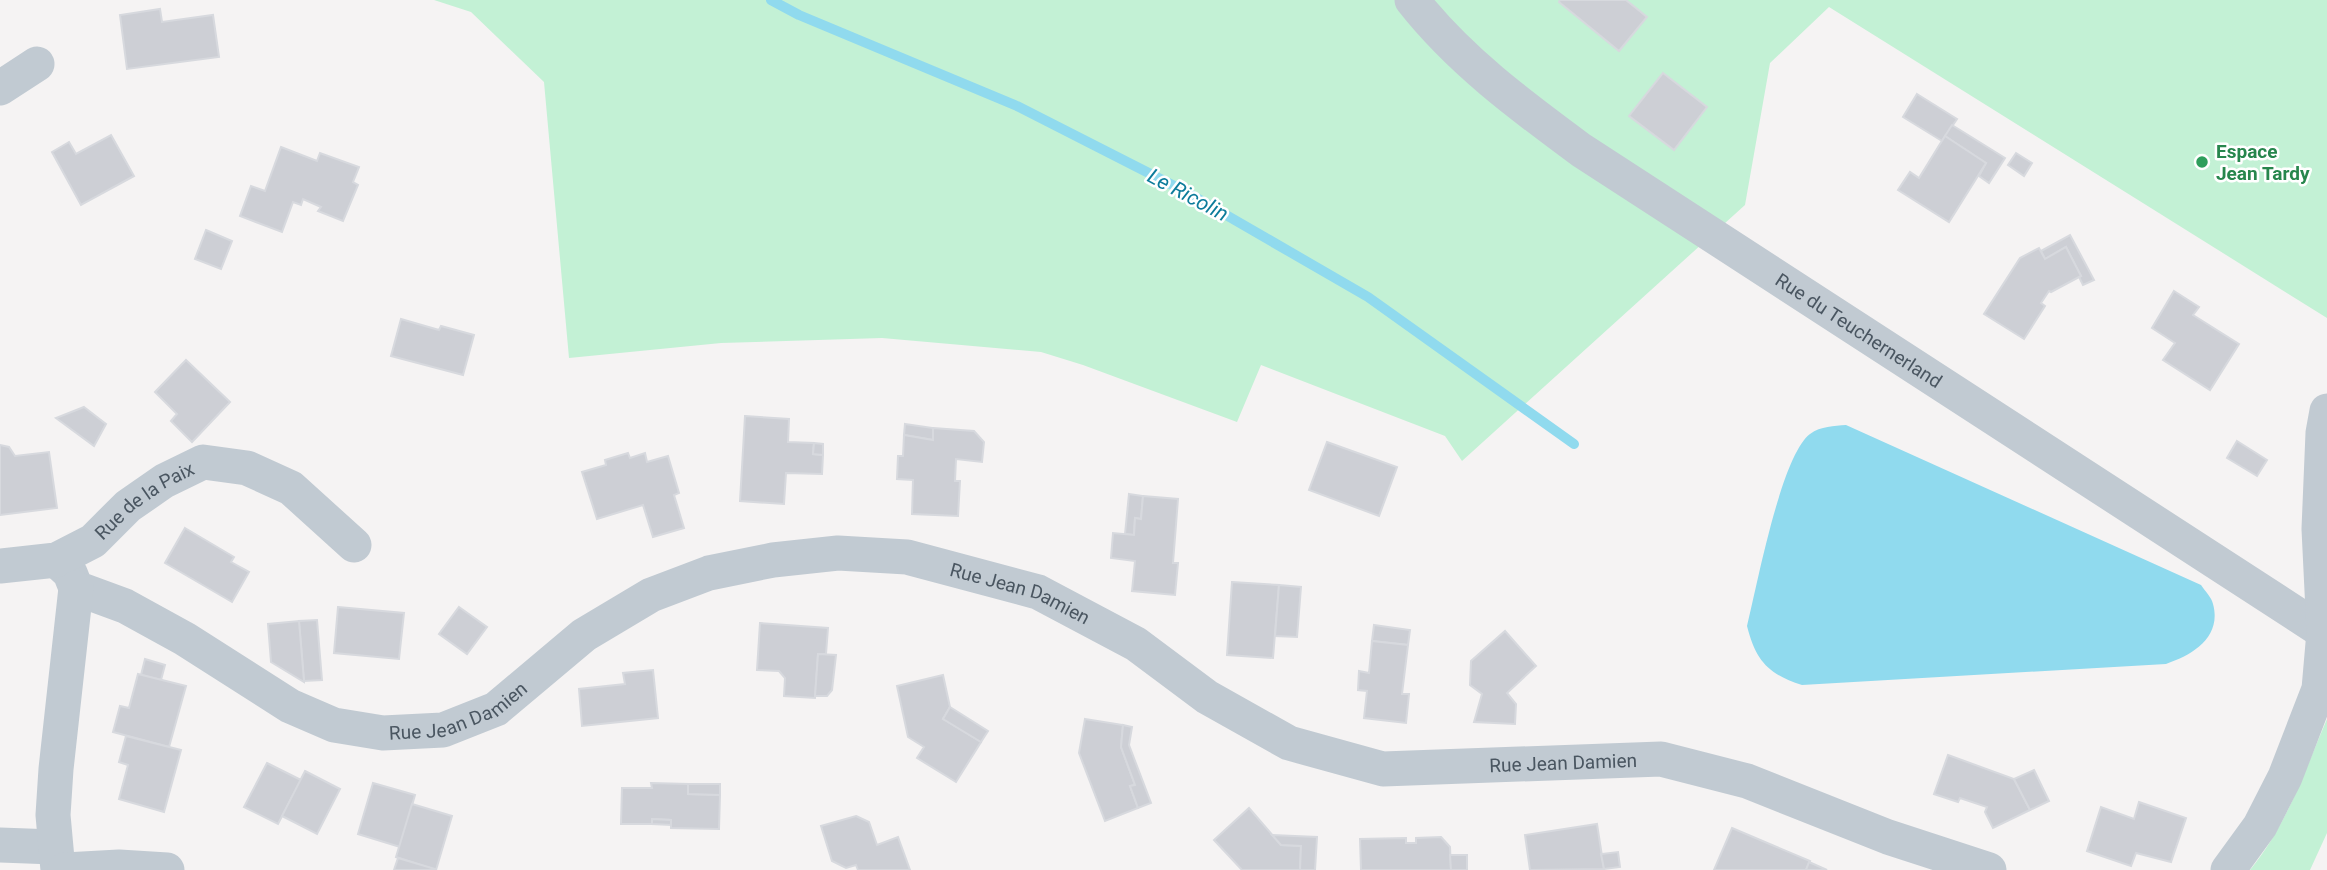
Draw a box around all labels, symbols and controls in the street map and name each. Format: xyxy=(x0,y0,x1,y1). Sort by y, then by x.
place label: Espace Jean Tardy xyxy=(2216,140,2310,185)
marker: Espace Jean Tardy xyxy=(2194,154,2210,170)
water label: Le Ricolin xyxy=(1144,164,1232,226)
street label: Rue du Teuchernerland xyxy=(1771,268,1946,393)
street label: Rue de la Paix xyxy=(90,456,198,544)
street label: Rue Jean Damien xyxy=(948,558,1094,629)
street label: Rue Jean Damien xyxy=(388,677,532,744)
street label: Rue Jean Damien xyxy=(1489,748,1637,777)

